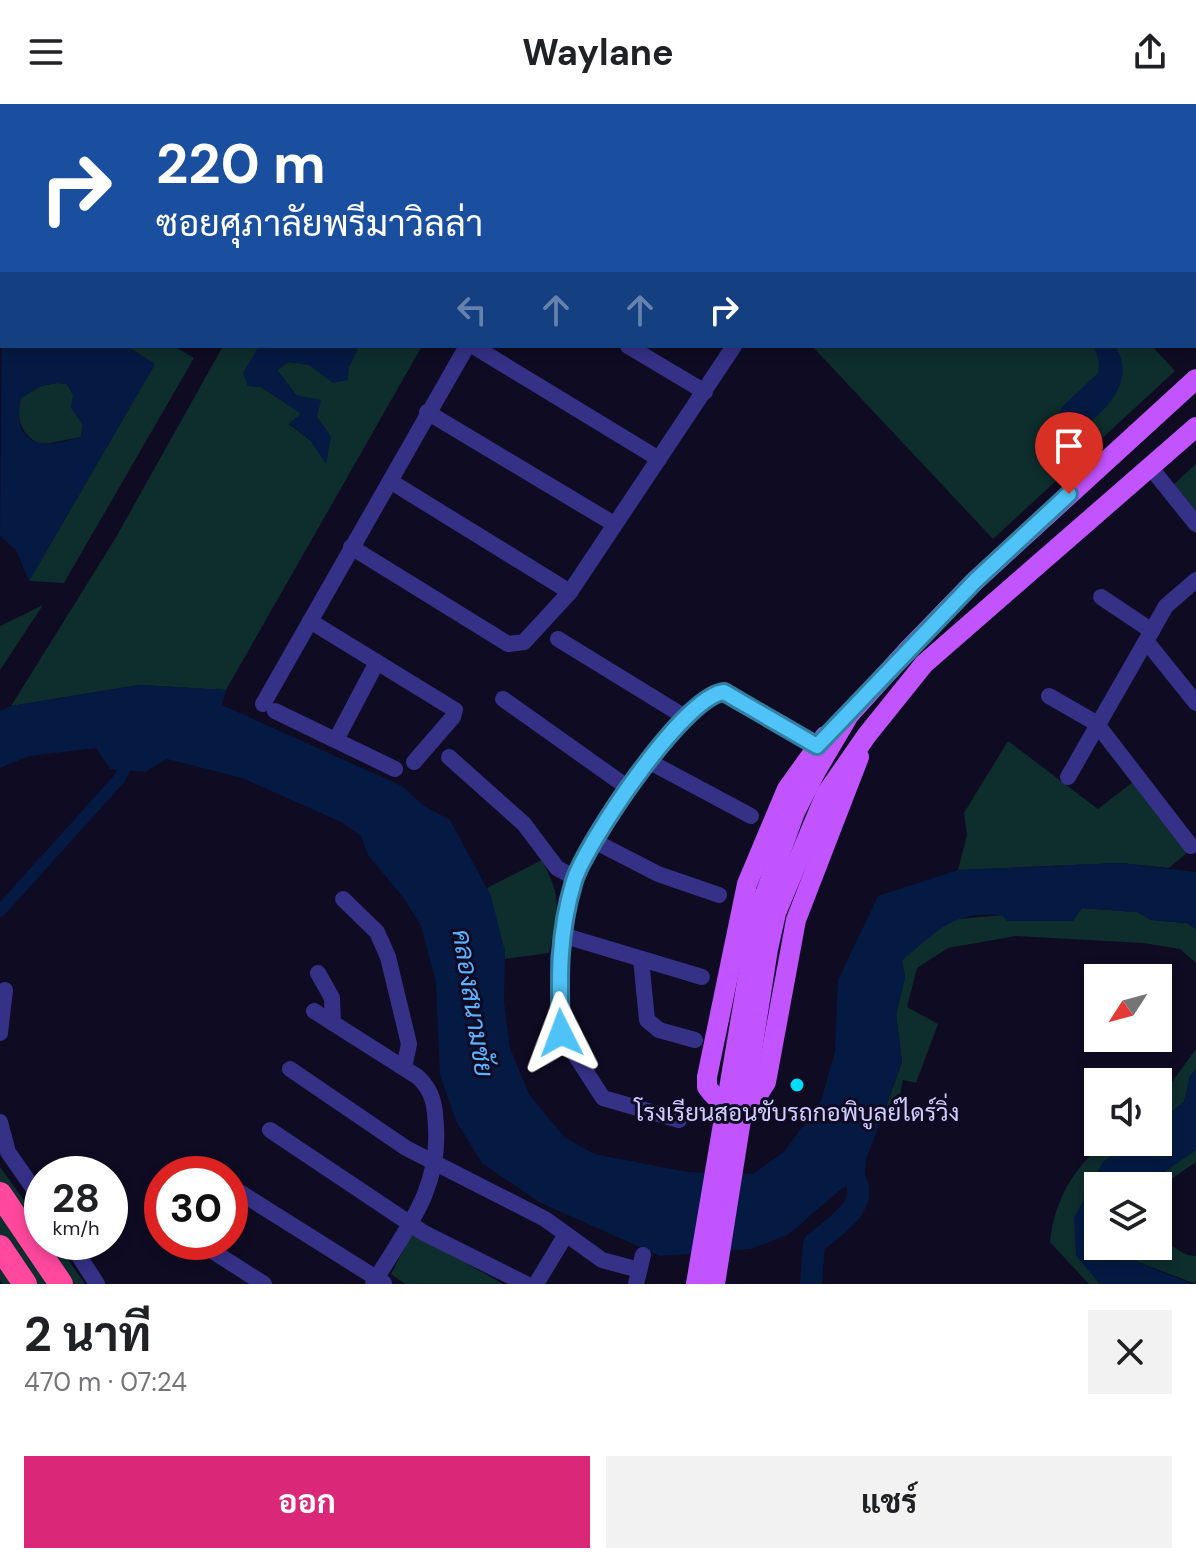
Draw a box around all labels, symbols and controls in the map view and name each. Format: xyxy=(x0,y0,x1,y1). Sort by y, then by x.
text: Waylane xyxy=(522,29,674,76)
icon: menu xyxy=(24,30,68,74)
icon: share xyxy=(1128,30,1172,74)
text: 220 m xyxy=(156,127,326,200)
icon: right xyxy=(24,136,128,240)
text: ซอยศุภาลัยพรีมาวิลล่า xyxy=(156,200,483,247)
icon: left xyxy=(450,288,494,332)
icon: ahead xyxy=(534,288,578,332)
icon: ahead xyxy=(618,288,662,332)
icon: right xyxy=(702,288,746,332)
pin xyxy=(1035,412,1103,494)
icon: arrive xyxy=(1047,424,1091,468)
water label: คลองสนามชัย xyxy=(445,927,501,1079)
north arrow xyxy=(1084,964,1172,1052)
map controls xyxy=(1084,964,1172,1260)
position arrow xyxy=(519,991,603,1075)
button: sound xyxy=(1084,1068,1172,1156)
marker: โรงเรียนสอนขับรถกอพิบูลย์ไดร์วิ่ง xyxy=(788,1076,806,1094)
place label: โรงเรียนสอนขับรถกอพิบูลย์ไดร์วิ่ง xyxy=(633,1093,959,1130)
speed limit sign: 30 xyxy=(144,1156,248,1260)
text: 28 xyxy=(52,1172,100,1224)
button: layers xyxy=(1084,1172,1172,1260)
text: km/h xyxy=(52,1215,100,1241)
text: 2 นาที xyxy=(24,1303,151,1366)
button: close xyxy=(1088,1310,1172,1394)
text: 470 m · 07:24 xyxy=(24,1365,187,1399)
button: ออก xyxy=(24,1456,590,1548)
button: แชร์ xyxy=(606,1456,1172,1548)

